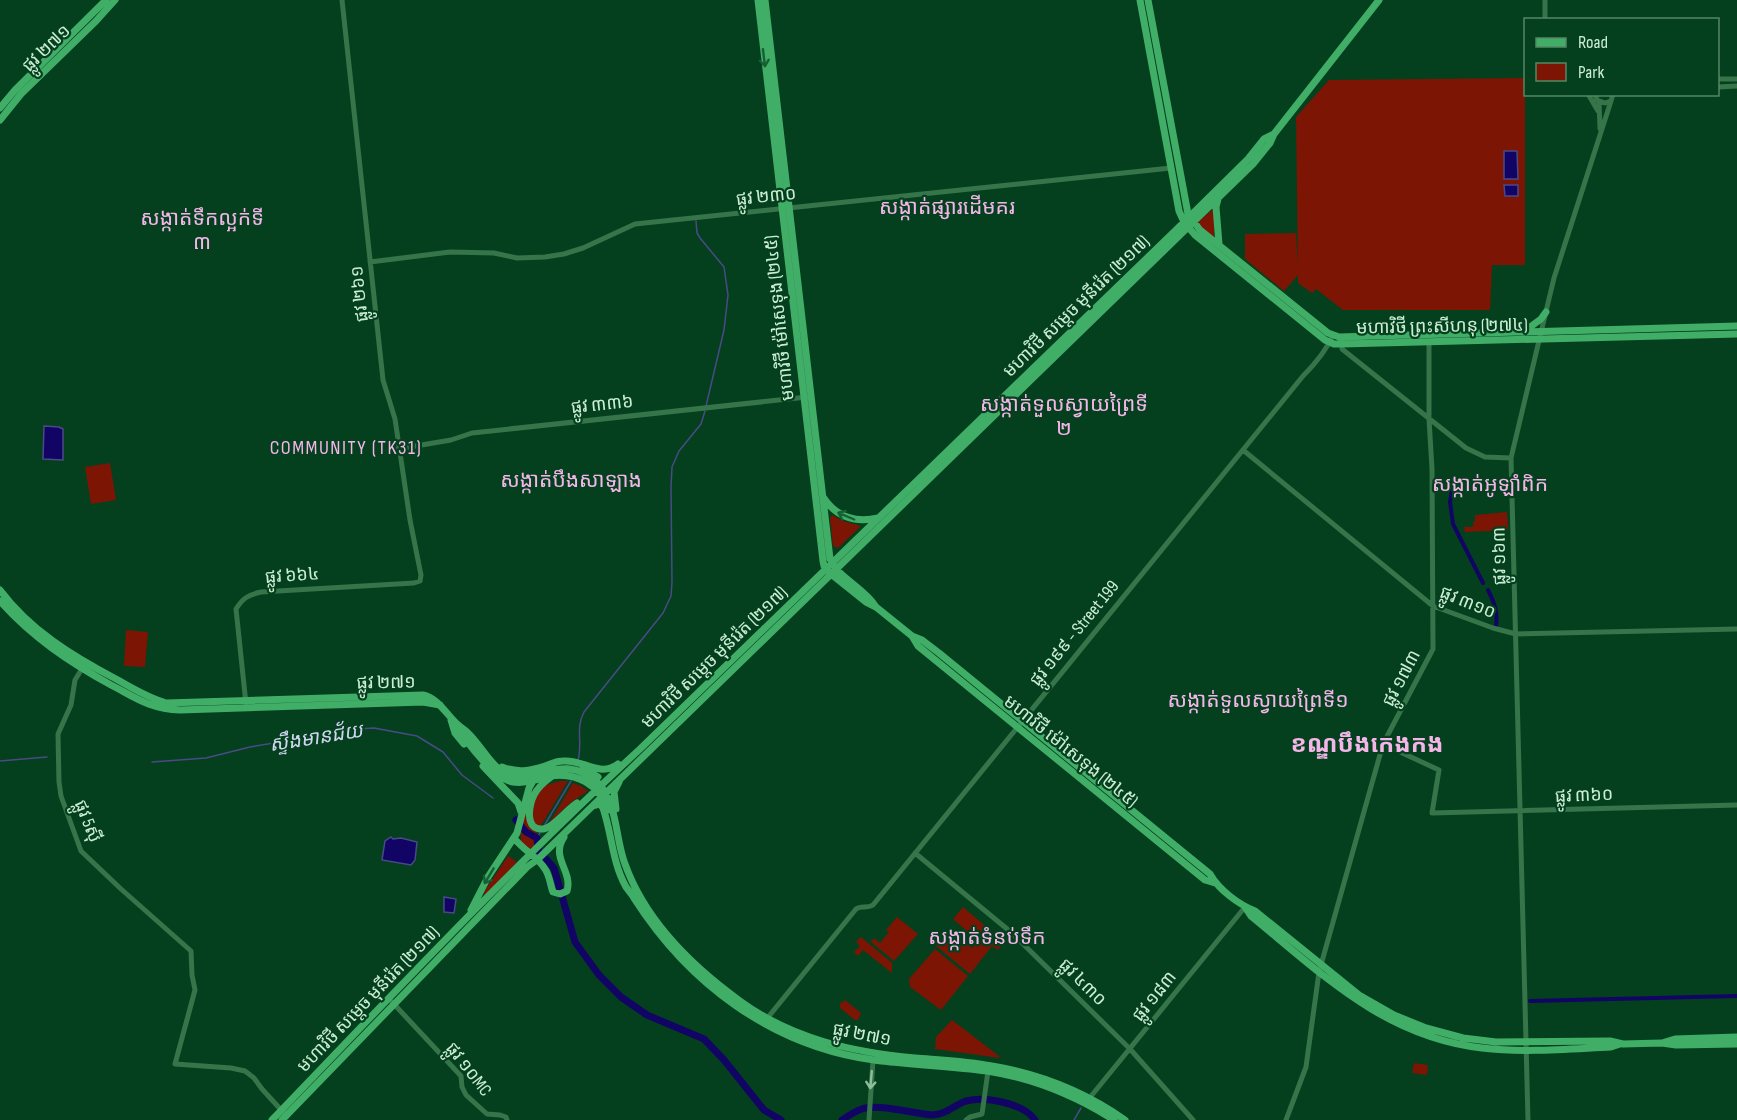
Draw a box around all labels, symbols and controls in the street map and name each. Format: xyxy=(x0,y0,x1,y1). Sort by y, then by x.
legend xyxy=(1524,18,1719,96)
street label: ផ្លូវ ២៧១ xyxy=(18,20,79,80)
text: Road xyxy=(1578,32,1608,53)
one-way arrow xyxy=(759,48,770,68)
text: Park xyxy=(1578,62,1604,83)
street label: ផ្លូវ ២៣០ xyxy=(735,183,798,215)
district label: សង្កាត់ផ្សារដើមគរ xyxy=(879,194,1015,221)
district label: សង្កាត់ទឹកល្អក់ទី ៣ xyxy=(140,206,264,255)
street label: មហាវិថី សម្តេច មុនីរ៉េត (២១៧) xyxy=(998,230,1155,383)
street label: មហាវិថី ម៉ៅសេទុង (២៤៥) xyxy=(759,234,800,402)
street label: ផ្លូវ ២៦១ xyxy=(346,264,378,323)
street label: មហាវិថី ព្រះសីហនុ (២៧៤) xyxy=(1356,313,1528,340)
street label: ផ្លូវ ៣៣៦ xyxy=(570,391,635,424)
district label: សង្កាត់ទួលស្វាយព្រៃទី ២ xyxy=(980,392,1148,441)
district label: COMMUNITY (TK31) xyxy=(270,436,422,460)
district label: សង្កាត់បឹងសាឡាង xyxy=(500,468,642,494)
district label: សង្កាត់អូឡាំពិក xyxy=(1432,472,1548,498)
one-way arrow xyxy=(838,510,856,521)
street label: ផ្លូវ ១៦៣ xyxy=(1488,526,1516,585)
street label: ផ្លូវ ៦៦៤ xyxy=(264,563,320,593)
street label: ផ្លូវ ១៩៩ - Street 199 xyxy=(1025,576,1128,694)
street label: មហាវិថី សម្តេច មុនីរ៉េត (២១៧) xyxy=(636,581,793,734)
street label: ផ្លូវ ៣១០ xyxy=(1435,582,1499,628)
street label: ផ្លូវ ១៧៣ xyxy=(1378,646,1430,713)
street label: ផ្លូវ ២៧១ xyxy=(356,671,416,699)
district label: សង្កាត់ទួលស្វាយព្រៃទី១ xyxy=(1167,688,1349,714)
street label: មហាវិថី ម៉ៅសេទុង (២៤៥) xyxy=(998,690,1143,813)
water label: ស្ទឹងមានជ័យ xyxy=(268,717,366,757)
district label: ខណ្ឌបឹងកេងកង xyxy=(1290,730,1444,759)
street label: ផ្លូវ ៣៦០ xyxy=(1554,784,1614,812)
street label: ផ្លូវ 5ស៊ី xyxy=(65,797,106,848)
one-way arrow xyxy=(483,867,495,884)
street label: មហាវិថី សម្តេច មុនីរ៉េត (២១៧) xyxy=(292,921,445,1078)
district label: សង្កាត់ទំនប់ទឹក xyxy=(928,925,1046,951)
street label: ផ្លូវ ៤៣០ xyxy=(1051,954,1111,1014)
street label: ផ្លូវ ១៨៣ xyxy=(1128,967,1185,1029)
street label: ផ្លូវ ២៧១ xyxy=(830,1019,893,1056)
street label: ផ្លូវ ១០MC xyxy=(437,1038,496,1104)
one-way arrow xyxy=(865,1069,876,1089)

